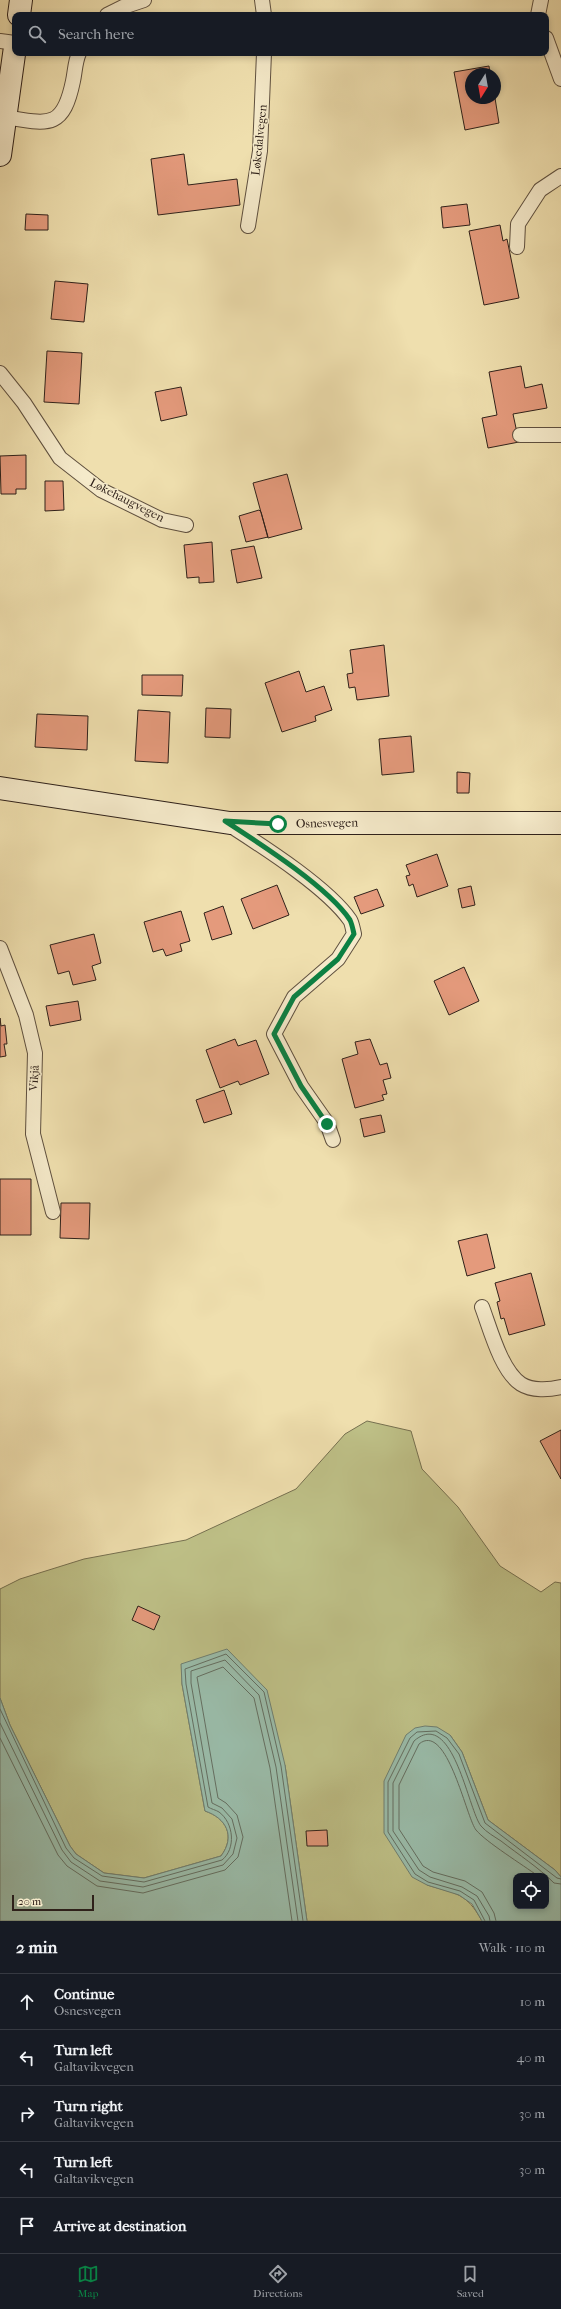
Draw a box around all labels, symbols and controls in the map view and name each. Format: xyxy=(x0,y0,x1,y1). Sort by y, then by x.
search box xyxy=(12,12,549,56)
icon: search xyxy=(26,23,48,45)
text: Search here xyxy=(58,25,134,43)
north arrow xyxy=(465,68,501,104)
street label: Løkedalvegen xyxy=(248,104,270,176)
street label: Løkehaugvegen xyxy=(87,475,167,525)
route start xyxy=(269,815,287,833)
street label: Osnesvegen xyxy=(296,815,358,831)
street label: Vikjå xyxy=(26,1064,42,1092)
route end xyxy=(318,1115,336,1133)
map controls xyxy=(513,1873,549,1909)
button: locate xyxy=(513,1873,549,1909)
scale bar xyxy=(12,1893,94,1912)
text: 20 m xyxy=(18,1895,41,1908)
text: 2 min xyxy=(16,1937,57,1957)
text: Walk · 110 m xyxy=(479,1940,545,1955)
text: Continue xyxy=(54,1985,114,2003)
icon: ahead xyxy=(16,1991,38,2013)
text: 10 m xyxy=(520,1994,545,2009)
text: Osnesvegen xyxy=(54,2003,121,2018)
text: Turn left xyxy=(54,2041,112,2059)
icon: left xyxy=(16,2047,38,2069)
text: 40 m xyxy=(517,2050,545,2065)
text: Galtavikvegen xyxy=(54,2059,134,2074)
text: Turn right xyxy=(54,2097,123,2115)
icon: right xyxy=(16,2103,38,2125)
text: 30 m xyxy=(519,2106,545,2121)
text: Galtavikvegen xyxy=(54,2115,134,2130)
text: Turn left xyxy=(54,2153,112,2171)
icon: left xyxy=(16,2159,38,2181)
text: 30 m xyxy=(519,2162,545,2177)
text: Galtavikvegen xyxy=(54,2171,134,2186)
icon: arrive xyxy=(16,2215,38,2237)
text: Arrive at destination xyxy=(54,2217,186,2235)
tab: Map xyxy=(77,2263,99,2300)
tab: Directions xyxy=(253,2263,303,2300)
tab: Saved xyxy=(457,2263,484,2300)

